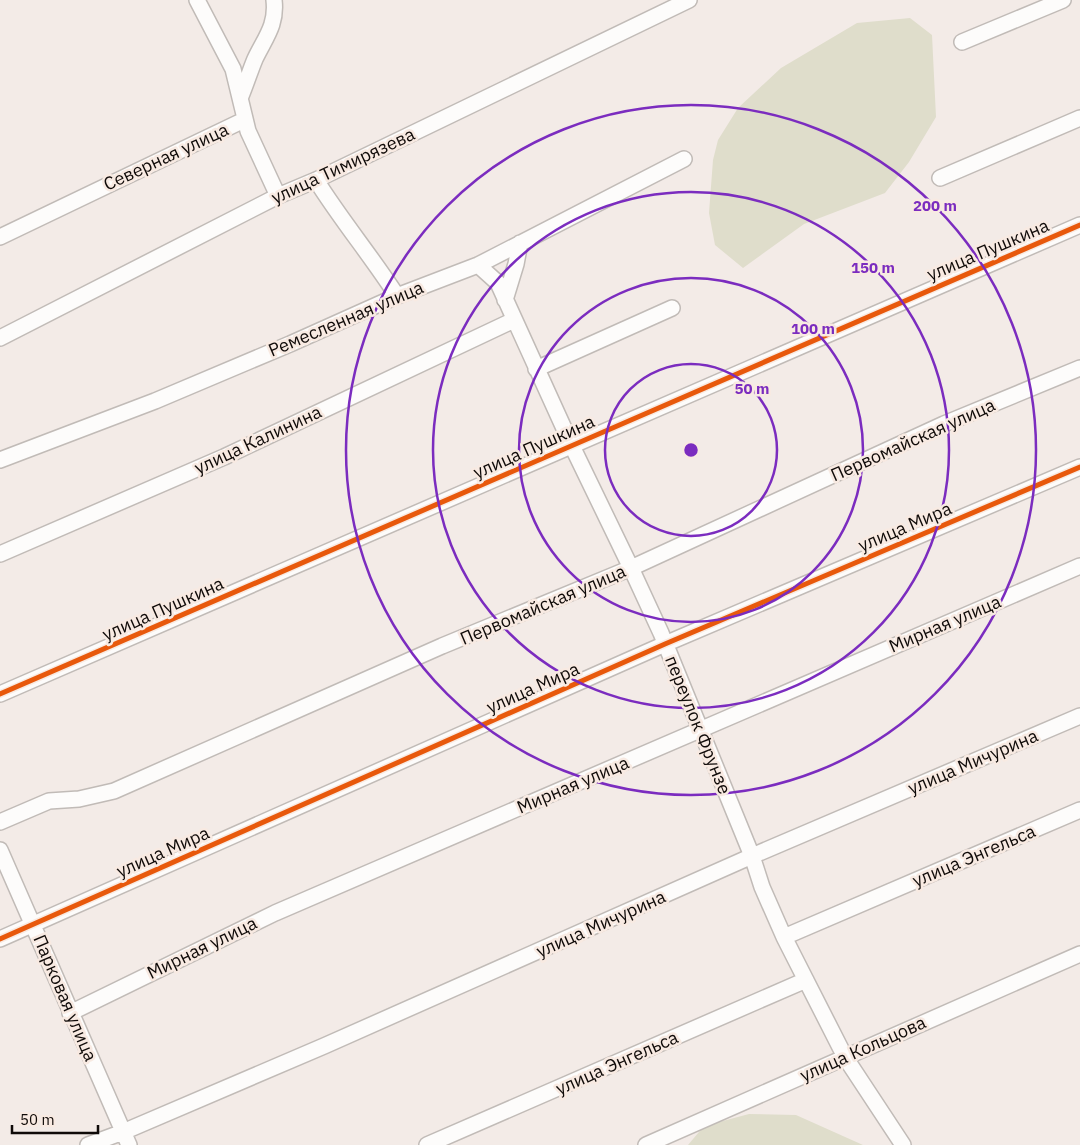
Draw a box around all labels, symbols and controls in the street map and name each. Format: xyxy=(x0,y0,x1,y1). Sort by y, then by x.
street label: Северная улица xyxy=(100,117,232,196)
street label: улица Тимирязева xyxy=(267,122,419,209)
text: 200 m xyxy=(913,196,957,215)
street label: улица Пушкина xyxy=(923,213,1053,286)
text: 150 m xyxy=(851,258,895,277)
street label: Ремесленная улица xyxy=(265,275,427,362)
text: 100 m xyxy=(791,319,835,338)
text: 50 m xyxy=(735,379,769,398)
street label: Первомайская улица xyxy=(827,393,999,486)
street label: улица Калинина xyxy=(190,400,325,479)
street label: улица Пушкина xyxy=(469,409,598,484)
centre of rings xyxy=(682,441,700,459)
street label: улица Мира xyxy=(855,496,955,557)
street label: Первомайская улица xyxy=(456,559,629,650)
street label: улица Пушкина xyxy=(98,571,227,646)
street label: Мирная улица xyxy=(885,589,1005,657)
street label: переулок Фрунзе xyxy=(660,652,737,798)
street label: улица Мира xyxy=(483,657,583,718)
street label: улица Мичурина xyxy=(904,724,1042,799)
street label: Мирная улица xyxy=(513,750,633,818)
street label: улица Энгельса xyxy=(909,819,1039,892)
street label: улица Мира xyxy=(113,821,213,882)
street label: улица Мичурина xyxy=(533,885,669,962)
street label: Мирная улица xyxy=(143,911,261,984)
street label: Парковая улица xyxy=(28,931,103,1065)
street label: улица Кольцова xyxy=(796,1010,930,1087)
street label: улица Энгельса xyxy=(552,1025,682,1100)
scale bar xyxy=(12,1102,99,1134)
text: 50 m xyxy=(20,1110,55,1129)

